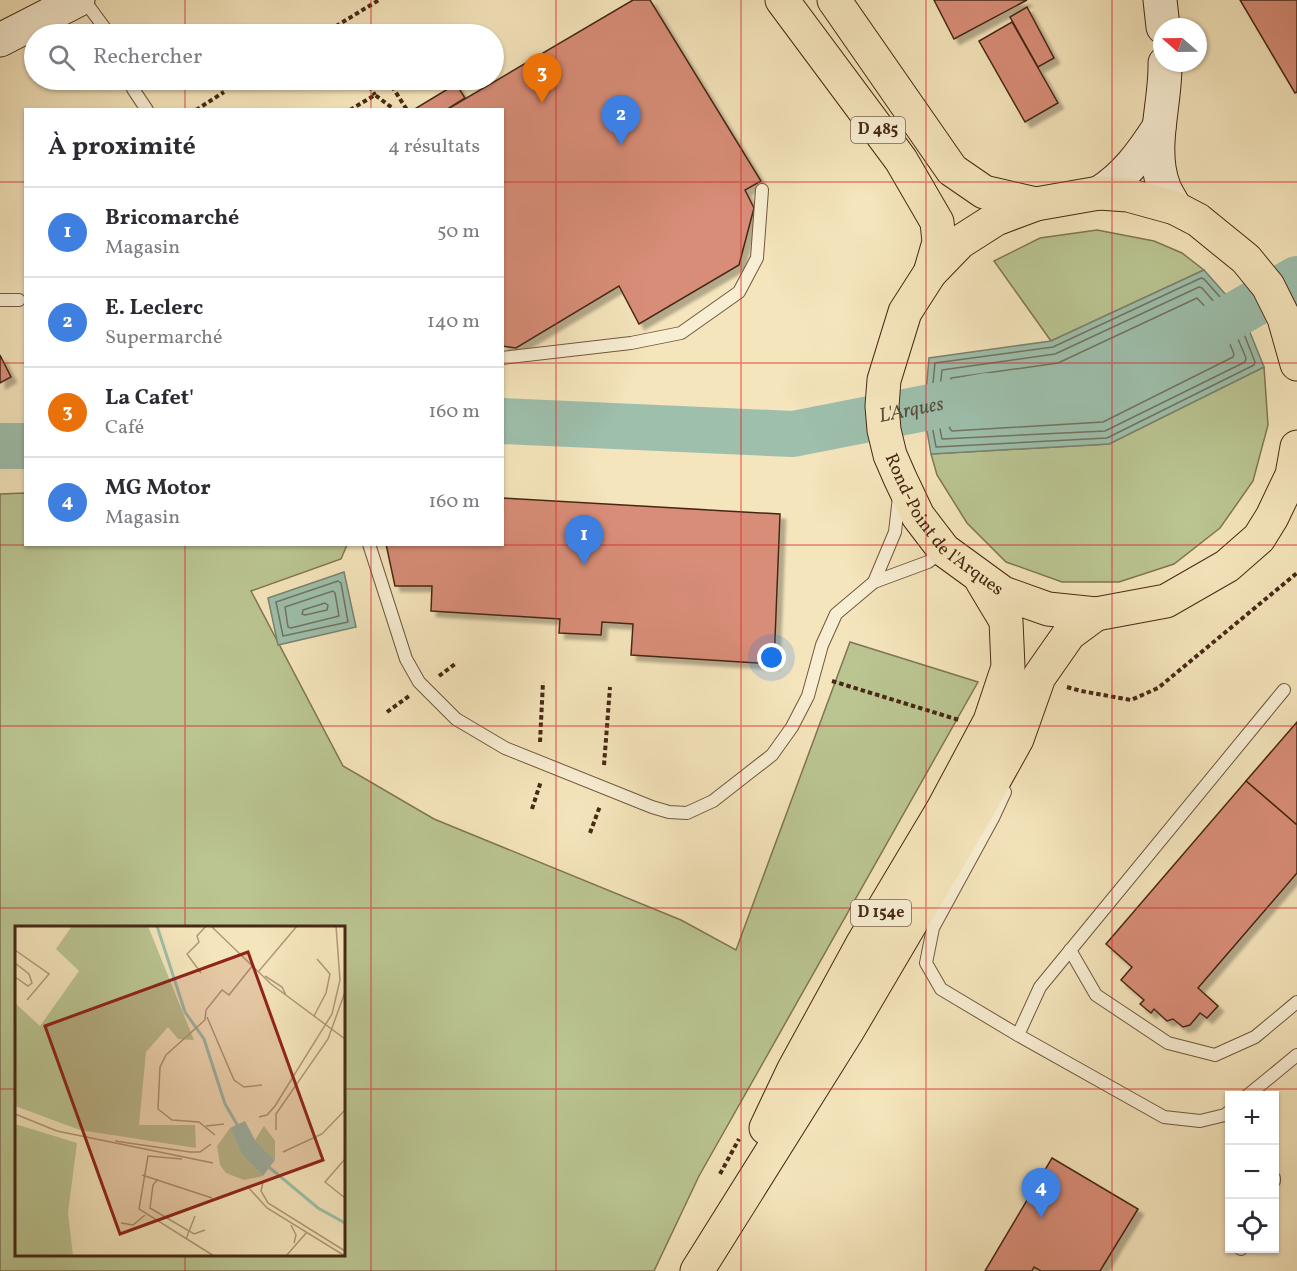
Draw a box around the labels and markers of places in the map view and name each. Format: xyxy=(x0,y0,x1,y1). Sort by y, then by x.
pin: 3 xyxy=(522,54,562,103)
pin: 2 xyxy=(602,96,640,145)
pin: 1 xyxy=(564,516,604,565)
pin: 4 xyxy=(1022,1168,1060,1218)

